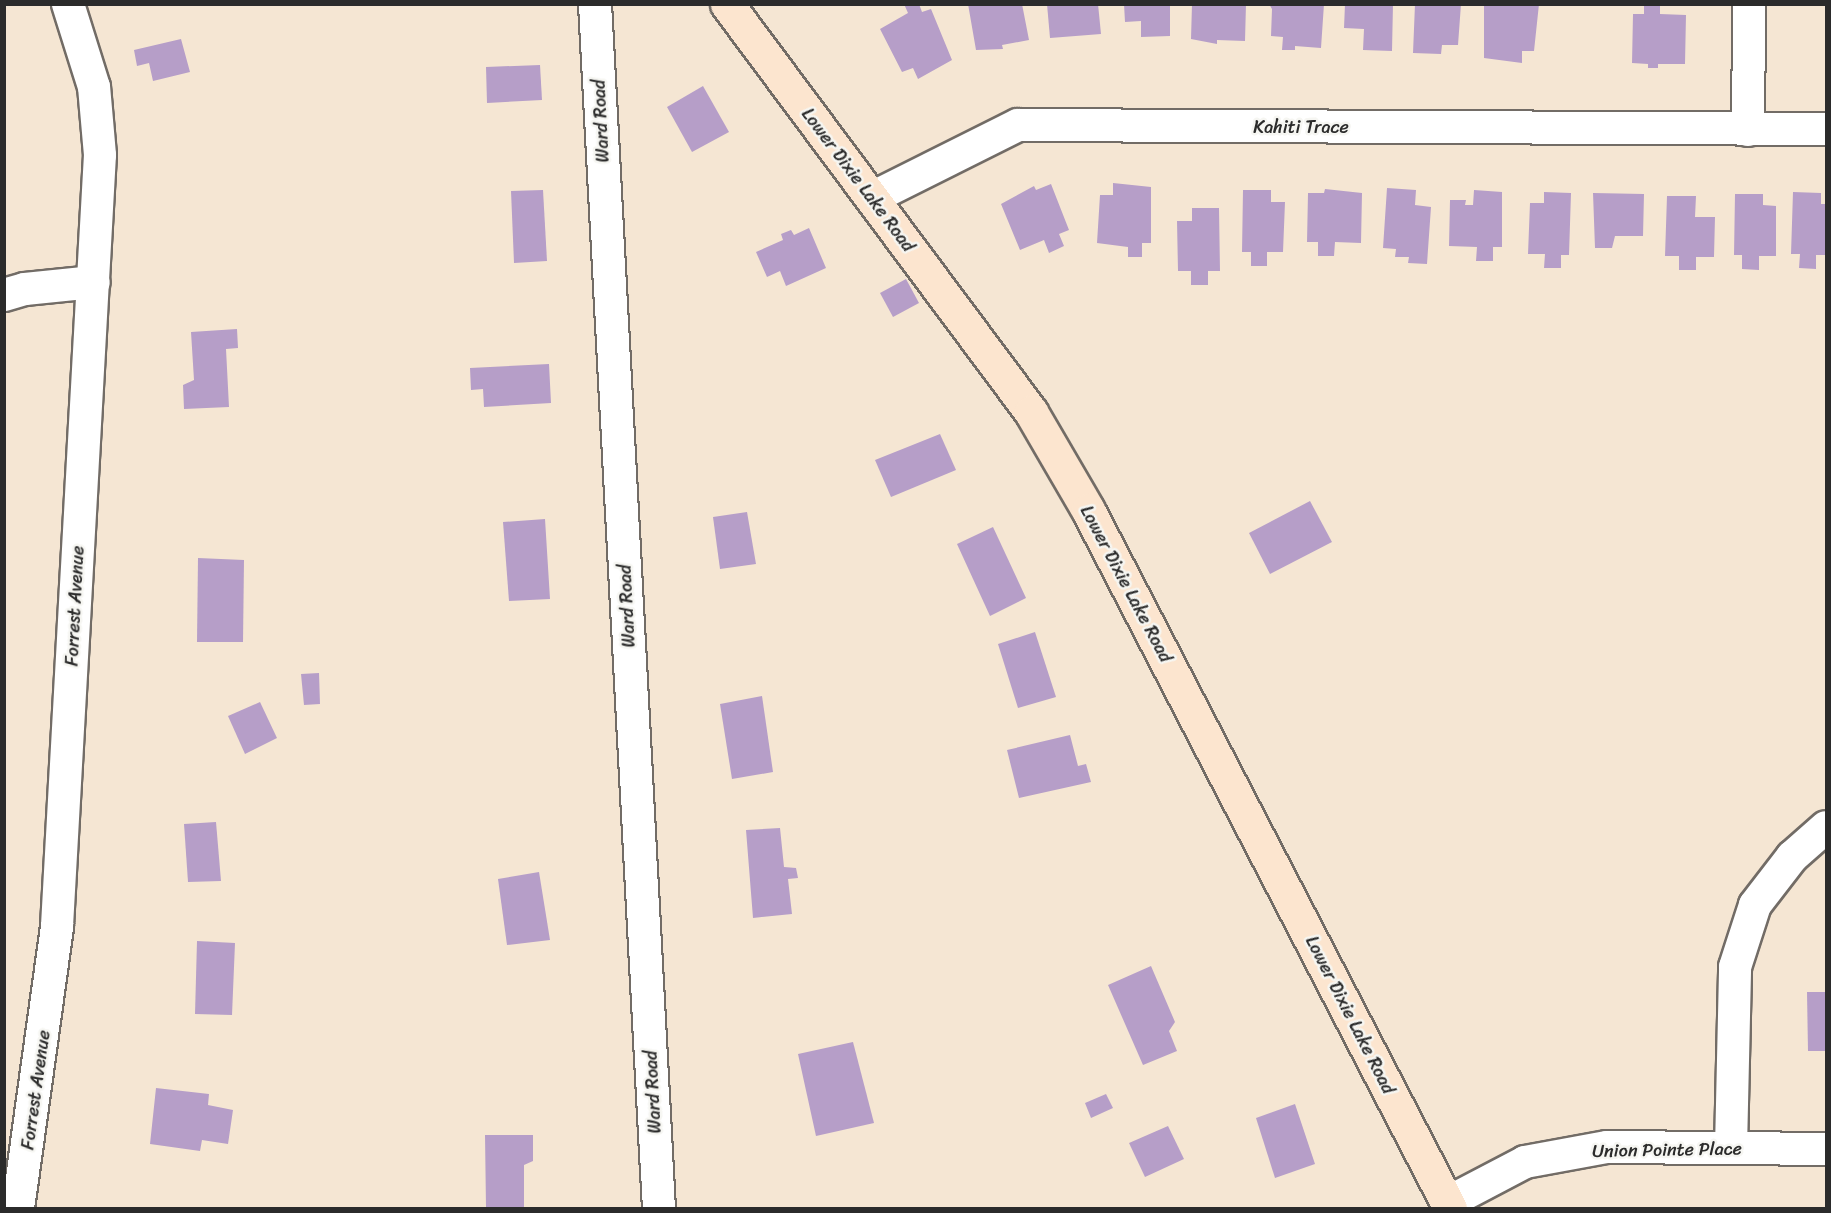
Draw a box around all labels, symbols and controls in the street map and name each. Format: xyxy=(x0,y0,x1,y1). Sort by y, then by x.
street label: Ward Road xyxy=(588,79,614,163)
street label: Lower Dixie Lake Road xyxy=(797,104,919,256)
street label: Kahiti Trace xyxy=(1254,116,1348,138)
street label: Lower Dixie Lake Road xyxy=(1076,502,1176,666)
street label: Forrest Avenue xyxy=(61,545,89,667)
street label: Ward Road xyxy=(614,564,640,648)
street label: Lower Dixie Lake Road xyxy=(1301,933,1399,1097)
street label: Forrest Avenue xyxy=(17,1029,55,1151)
street label: Ward Road xyxy=(640,1050,666,1134)
street label: Union Pointe Place xyxy=(1592,1138,1742,1162)

